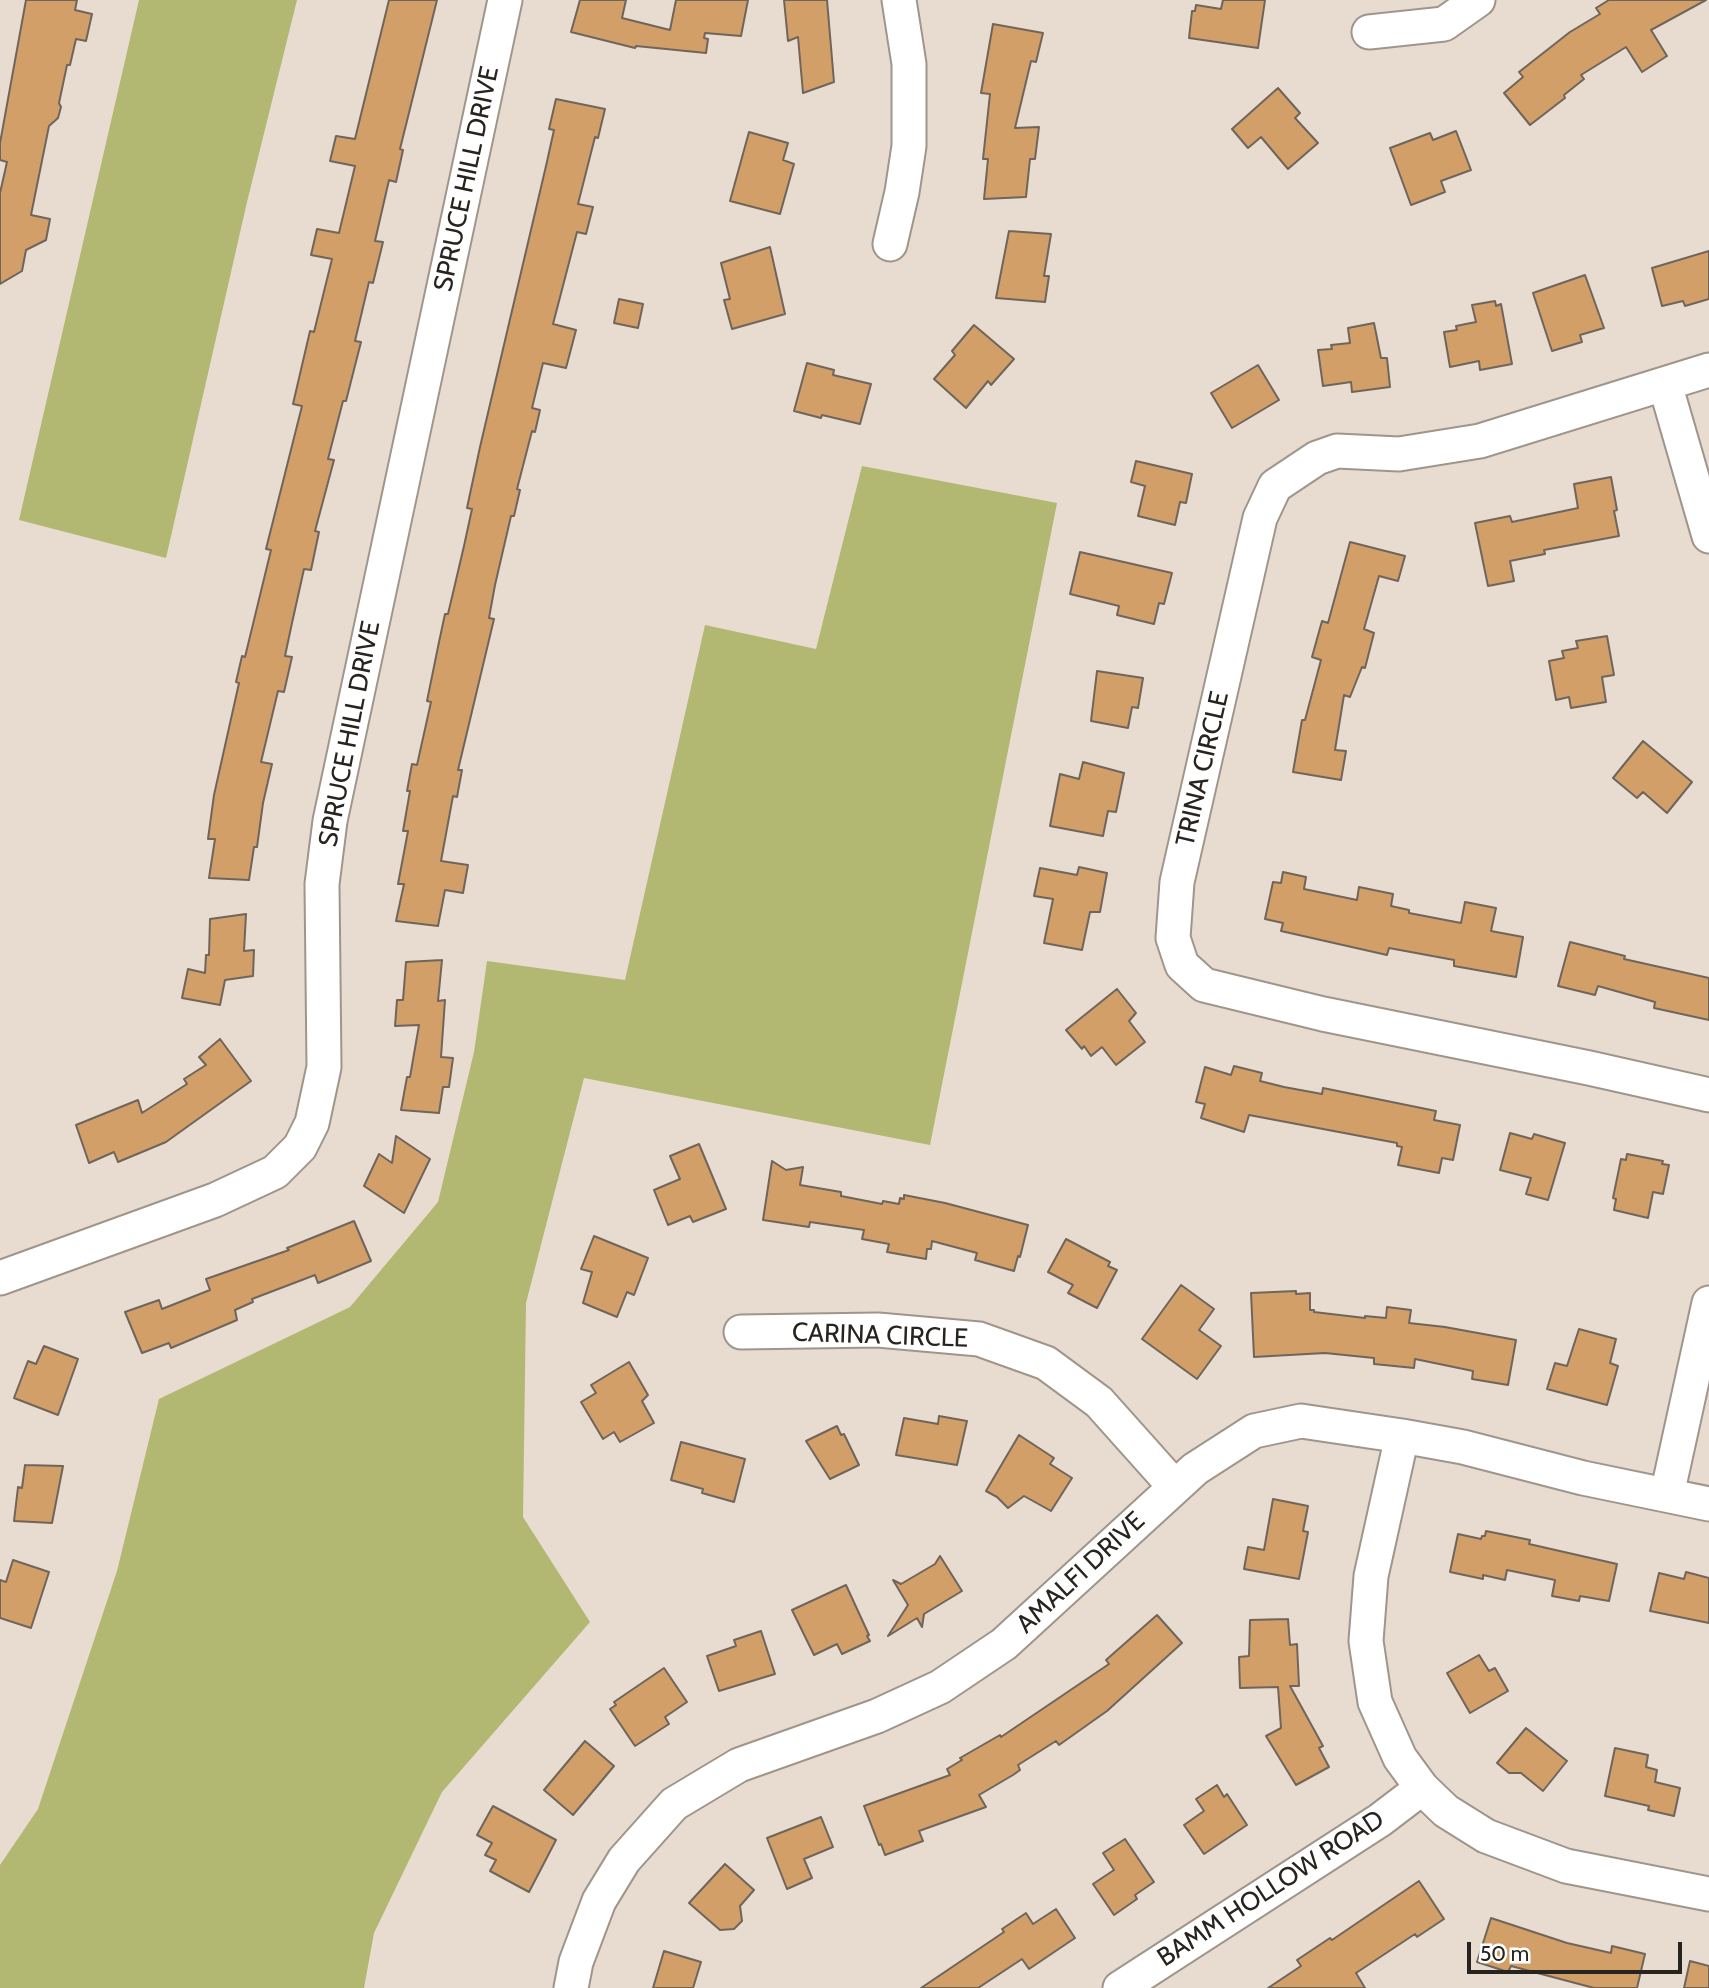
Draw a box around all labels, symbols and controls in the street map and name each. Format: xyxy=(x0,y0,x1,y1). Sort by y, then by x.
street label: SPRUCE HILL DRIVE xyxy=(428,64,506,294)
street label: SPRUCE HILL DRIVE xyxy=(313,619,387,849)
street label: TRINA CIRCLE xyxy=(1170,688,1236,850)
street label: CARINA CIRCLE xyxy=(791,1317,969,1355)
street label: AMALFI DRIVE xyxy=(1010,1506,1152,1640)
street label: BAMM HOLLOW ROAD xyxy=(1152,1804,1390,1974)
scale bar xyxy=(1471,1928,1686,1972)
text: 50 m xyxy=(1480,1941,1529,1966)

